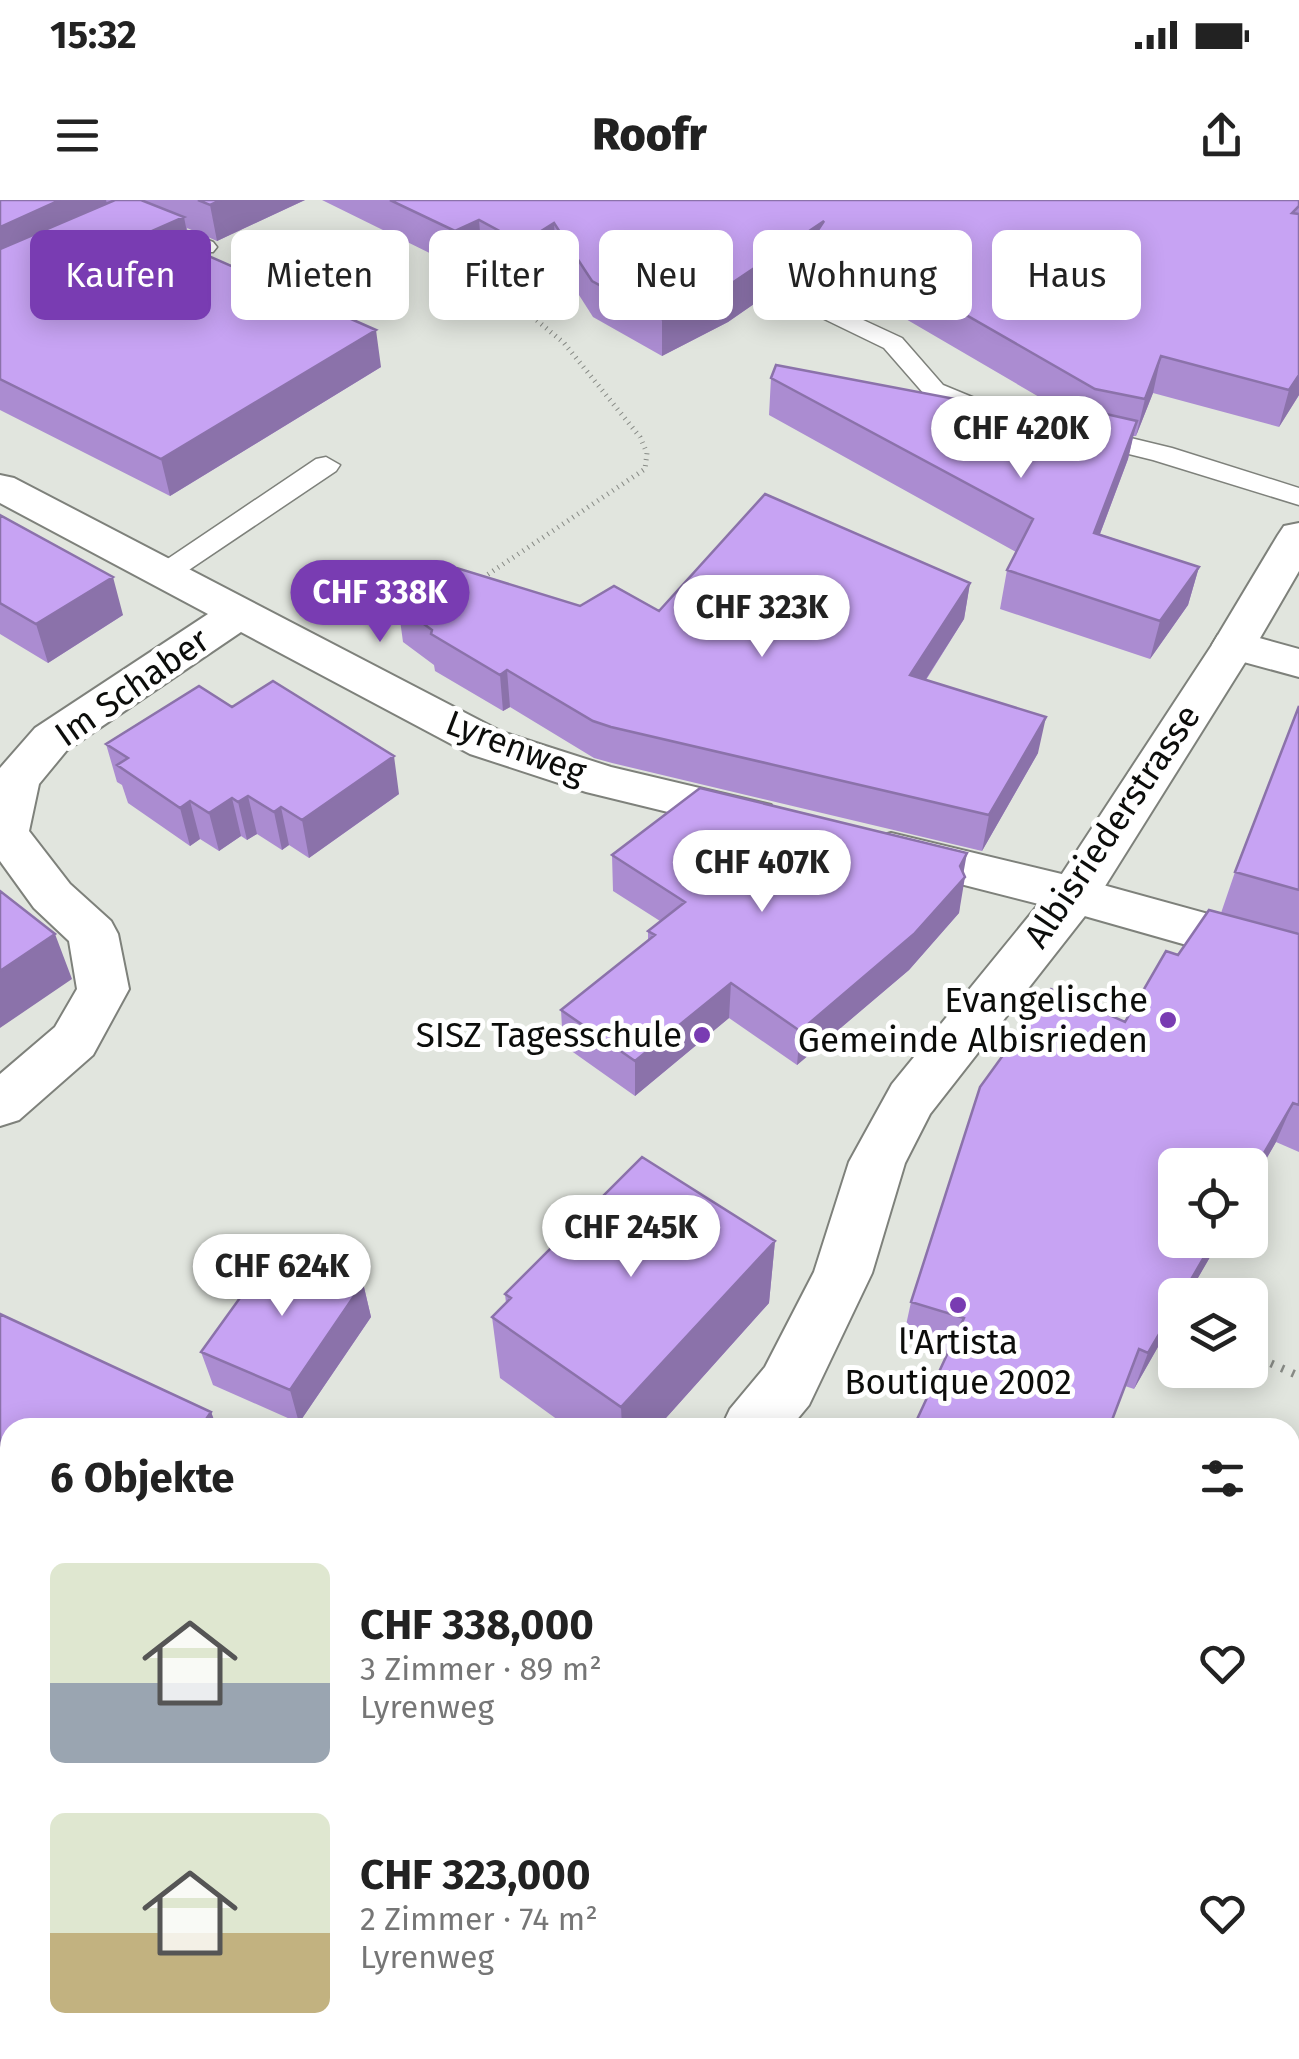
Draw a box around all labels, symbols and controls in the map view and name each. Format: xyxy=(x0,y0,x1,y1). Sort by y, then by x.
text: 15:32 xyxy=(50,12,137,58)
icon: menu xyxy=(50,108,105,163)
text: Roofr xyxy=(592,108,707,162)
icon: share xyxy=(1194,108,1249,163)
chip: Kaufen xyxy=(30,230,211,320)
chip: Mieten xyxy=(231,230,409,320)
chip: Filter xyxy=(429,230,579,320)
chip: Neu xyxy=(599,230,733,320)
chip: Wohnung xyxy=(753,230,972,320)
chip: Haus xyxy=(992,230,1141,320)
pin: CHF 420K xyxy=(918,396,1124,481)
text: CHF 420K xyxy=(953,409,1089,447)
pin: CHF 338K xyxy=(277,560,483,645)
text: CHF 338K xyxy=(312,573,448,611)
pin: CHF 323K xyxy=(659,575,865,660)
text: CHF 323K xyxy=(696,588,828,626)
street label: Im Schaber xyxy=(47,618,217,755)
street label: Albisriederstrasse xyxy=(1015,696,1209,956)
street label: Lyrenweg xyxy=(440,701,593,793)
pin: CHF 407K xyxy=(659,830,865,915)
text: CHF 407K xyxy=(695,843,829,881)
place label: Evangelische Gemeinde Albisrieden xyxy=(798,979,1148,1061)
marker: Evangelische Gemeinde Albisrieden xyxy=(1157,1009,1179,1031)
place label: SISZ Tagesschule xyxy=(416,1014,682,1056)
marker: SISZ Tagesschule xyxy=(691,1024,713,1046)
map controls xyxy=(1158,1148,1268,1388)
button: locate xyxy=(1158,1148,1268,1258)
pin: CHF 245K xyxy=(528,1195,734,1280)
text: CHF 245K xyxy=(564,1208,698,1246)
pin: CHF 624K xyxy=(179,1234,385,1319)
text: CHF 624K xyxy=(215,1247,349,1285)
button: layers xyxy=(1158,1278,1268,1388)
marker: l'Artista Boutique 2002 xyxy=(947,1294,969,1316)
place label: l'Artista Boutique 2002 xyxy=(844,1321,1072,1403)
icon: filters xyxy=(1195,1451,1250,1506)
text: 6 Objekte xyxy=(50,1453,235,1503)
text: CHF 338,000 xyxy=(360,1600,594,1650)
icon: home xyxy=(130,1603,250,1723)
icon: heart xyxy=(1195,1636,1250,1691)
text: 3 Zimmer · 89 m² xyxy=(360,1650,602,1688)
text: Lyrenweg xyxy=(360,1688,494,1726)
text: CHF 323,000 xyxy=(360,1850,591,1900)
icon: home xyxy=(130,1853,250,1973)
icon: heart xyxy=(1195,1886,1250,1941)
text: 2 Zimmer · 74 m² xyxy=(360,1900,598,1938)
text: Lyrenweg xyxy=(360,1938,494,1976)

